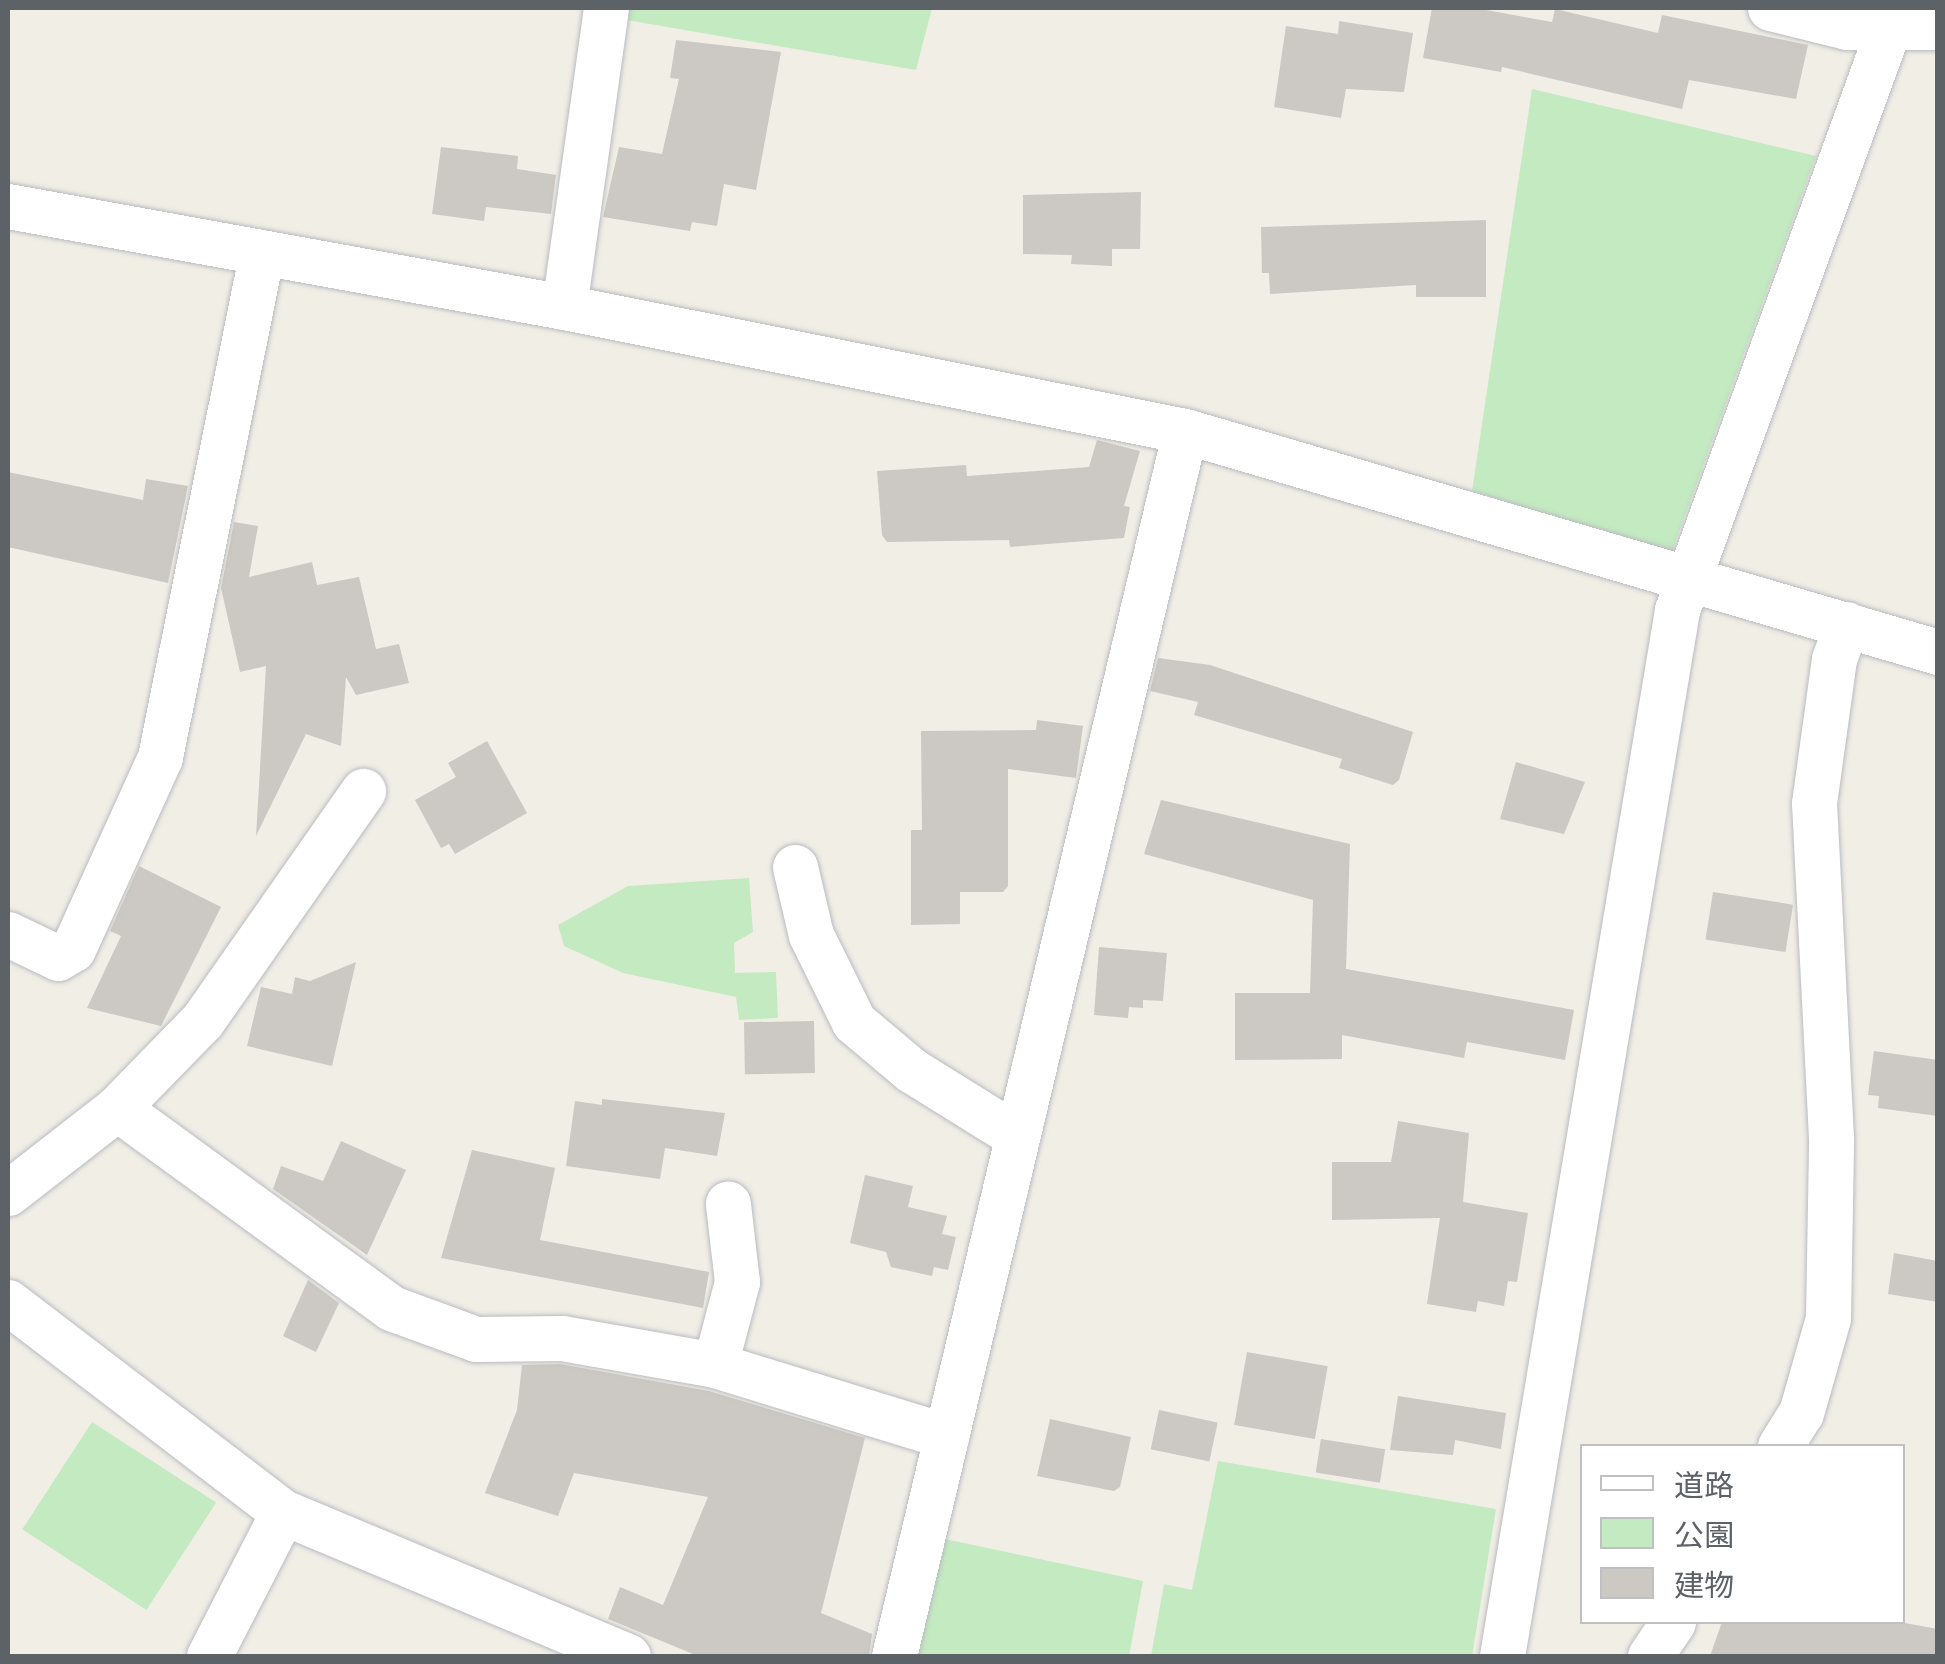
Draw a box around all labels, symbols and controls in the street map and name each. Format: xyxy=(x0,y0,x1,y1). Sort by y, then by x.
legend xyxy=(1580,1444,1905,1624)
text: 道路 xyxy=(1674,1466,1734,1502)
text: 公園 xyxy=(1674,1516,1734,1552)
text: 建物 xyxy=(1674,1566,1734,1602)

